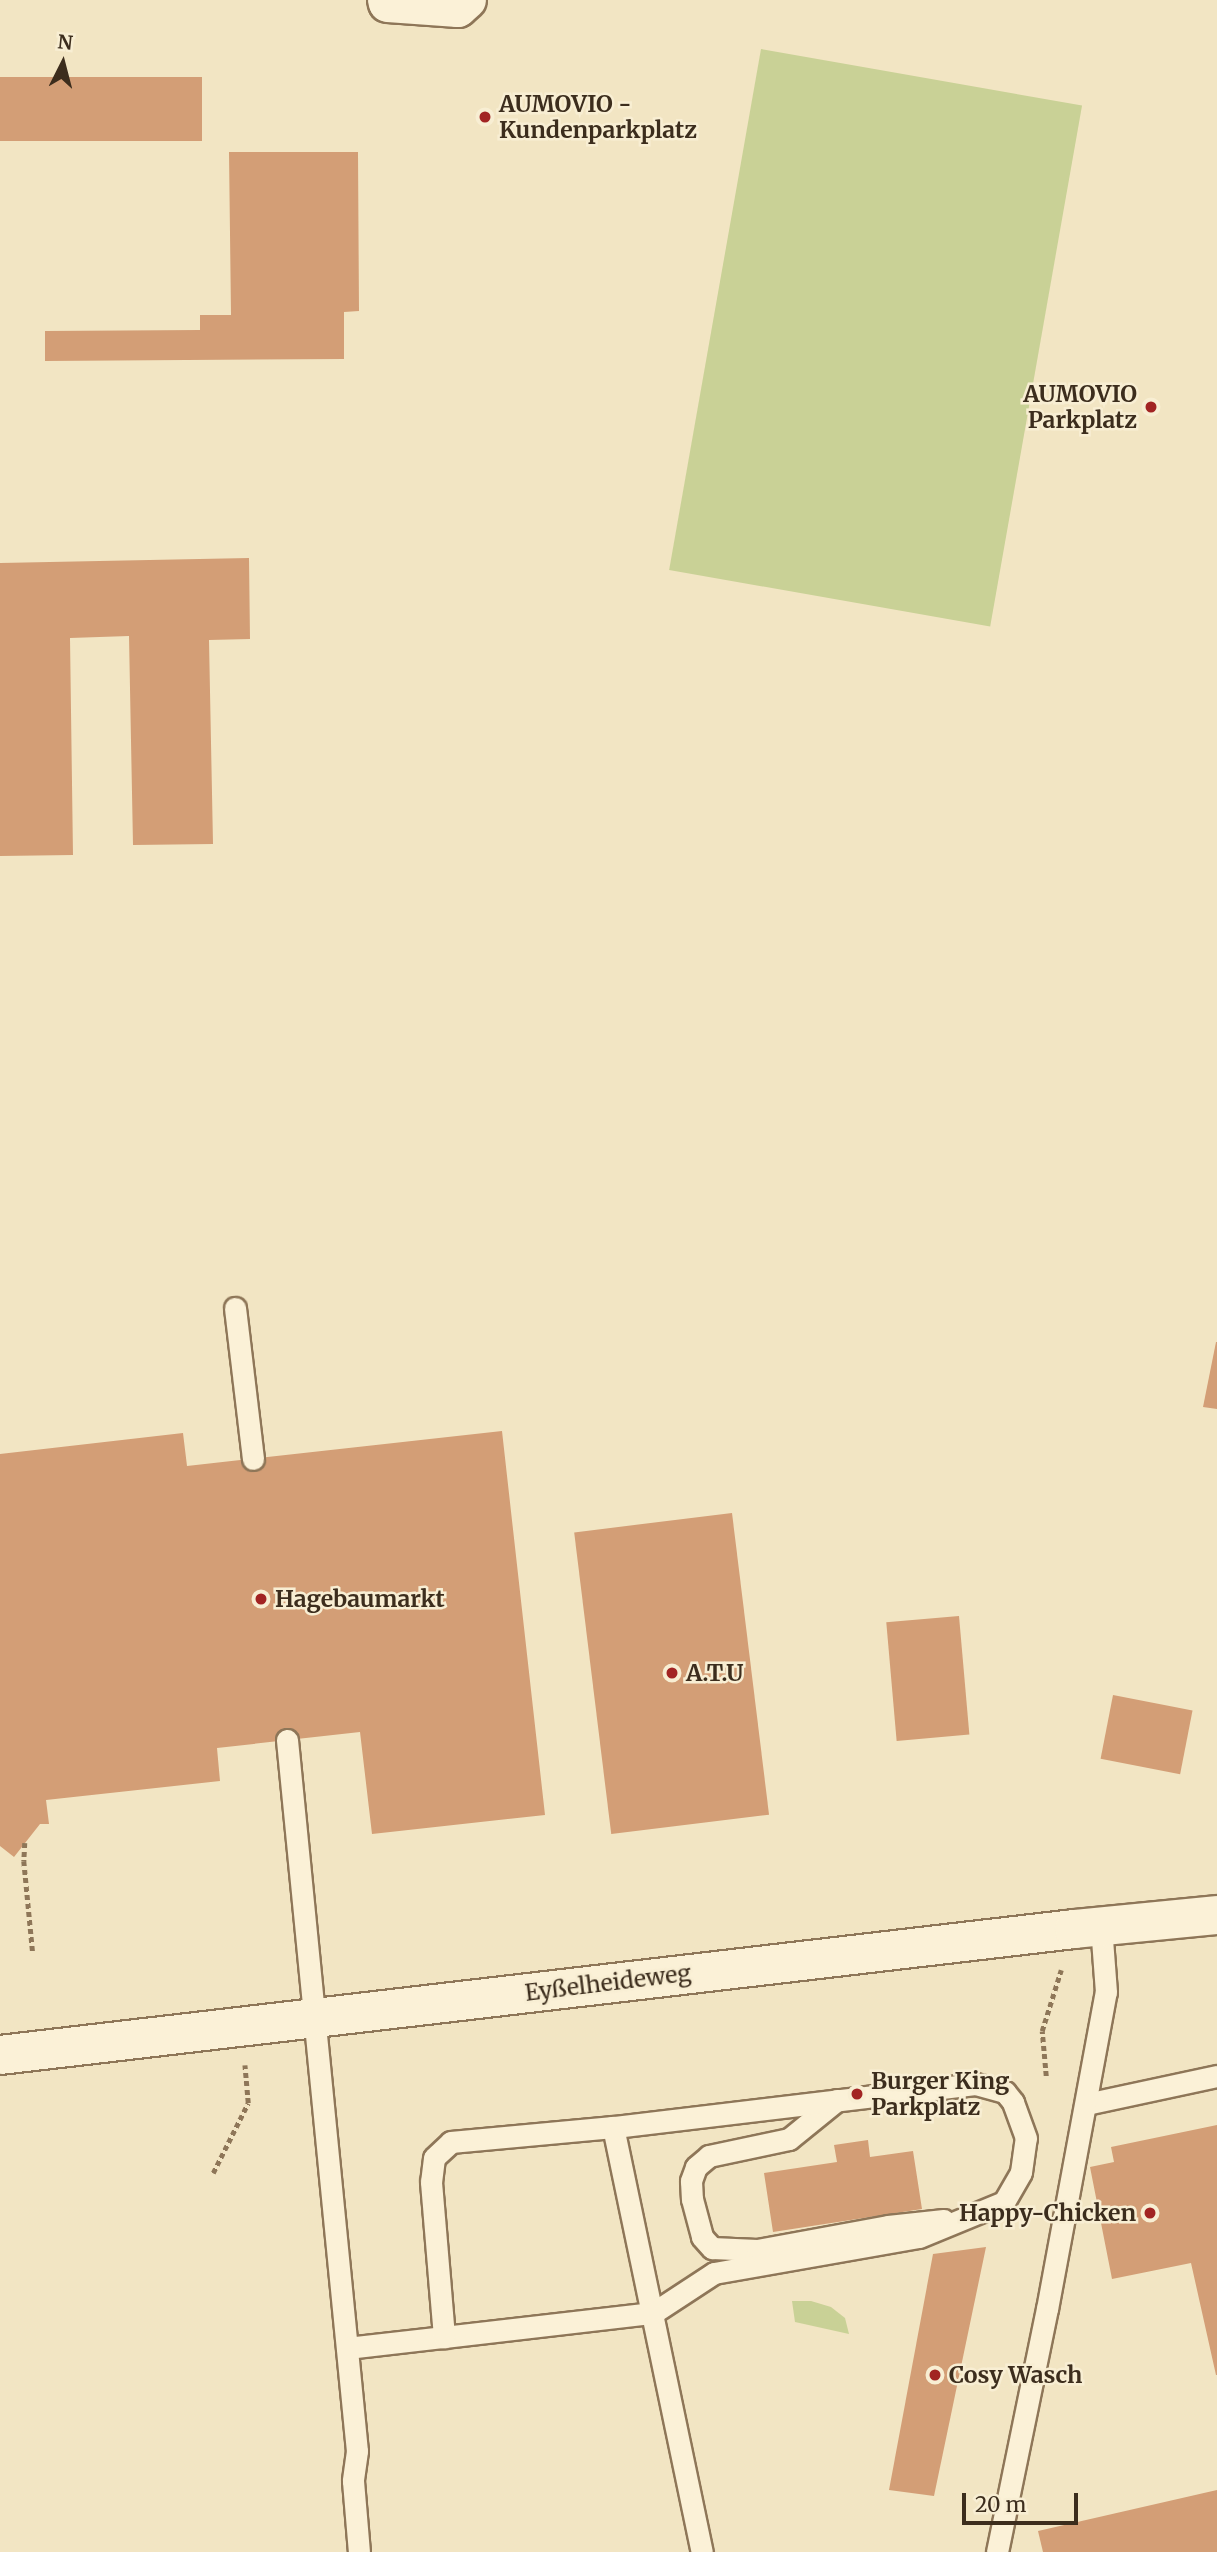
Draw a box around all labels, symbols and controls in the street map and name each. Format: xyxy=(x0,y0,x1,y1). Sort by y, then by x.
north arrow xyxy=(28,28,98,98)
text: N xyxy=(56,29,74,55)
place label: AUMOVIO - Kundenparkplatz xyxy=(499,90,697,144)
marker: AUMOVIO - Kundenparkplatz xyxy=(477,109,493,125)
place label: AUMOVIO Parkplatz xyxy=(1023,380,1137,434)
marker: AUMOVIO Parkplatz xyxy=(1143,399,1159,415)
place label: Hagebaumarkt xyxy=(275,1585,445,1613)
marker: Hagebaumarkt xyxy=(253,1591,269,1607)
place label: A.T.U xyxy=(686,1659,743,1687)
marker: A.T.U xyxy=(664,1665,680,1681)
street label: Eyßelheideweg xyxy=(523,1959,693,2007)
place label: Burger King Parkplatz xyxy=(871,2067,1009,2121)
marker: Burger King Parkplatz xyxy=(849,2086,865,2102)
place label: Happy-Chicken xyxy=(959,2199,1136,2227)
marker: Happy-Chicken xyxy=(1142,2205,1158,2221)
place label: Cosy Wasch xyxy=(949,2361,1082,2389)
marker: Cosy Wasch xyxy=(927,2367,943,2383)
scale bar xyxy=(965,2478,1080,2522)
text: 20 m xyxy=(975,2491,1026,2518)

